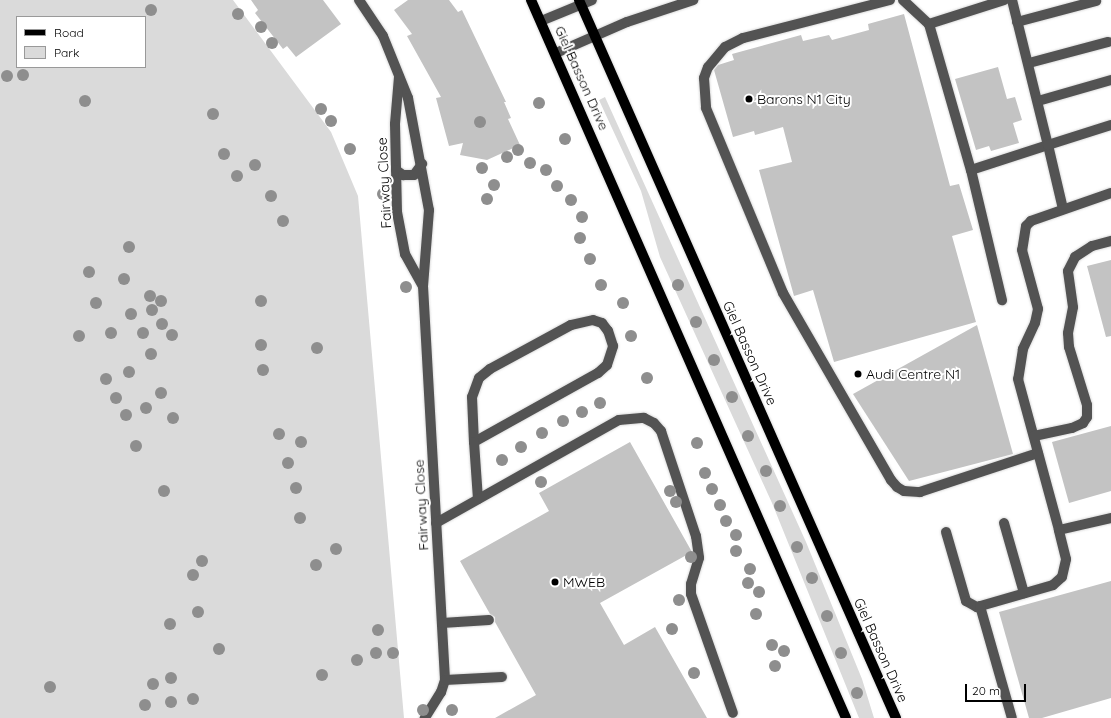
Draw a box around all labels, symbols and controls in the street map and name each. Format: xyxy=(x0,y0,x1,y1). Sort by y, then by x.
legend xyxy=(16,16,146,68)
street label: Giel Basson Drive xyxy=(551,23,613,133)
text: Road xyxy=(54,25,84,40)
text: Park xyxy=(54,45,79,60)
place label: Barons N1 City xyxy=(757,91,851,107)
marker: Barons N1 City xyxy=(744,94,754,104)
street label: Fairway Close xyxy=(373,137,395,229)
street label: Giel Basson Drive xyxy=(719,298,781,408)
place label: Audi Centre N1 xyxy=(866,366,960,382)
marker: Audi Centre N1 xyxy=(853,369,863,379)
street label: Fairway Close xyxy=(410,459,432,551)
place label: MWEB xyxy=(563,574,605,590)
marker: MWEB xyxy=(550,577,560,587)
street label: Giel Basson Drive xyxy=(850,595,912,705)
scale bar xyxy=(967,676,1028,702)
text: 20 m xyxy=(972,683,1000,698)

